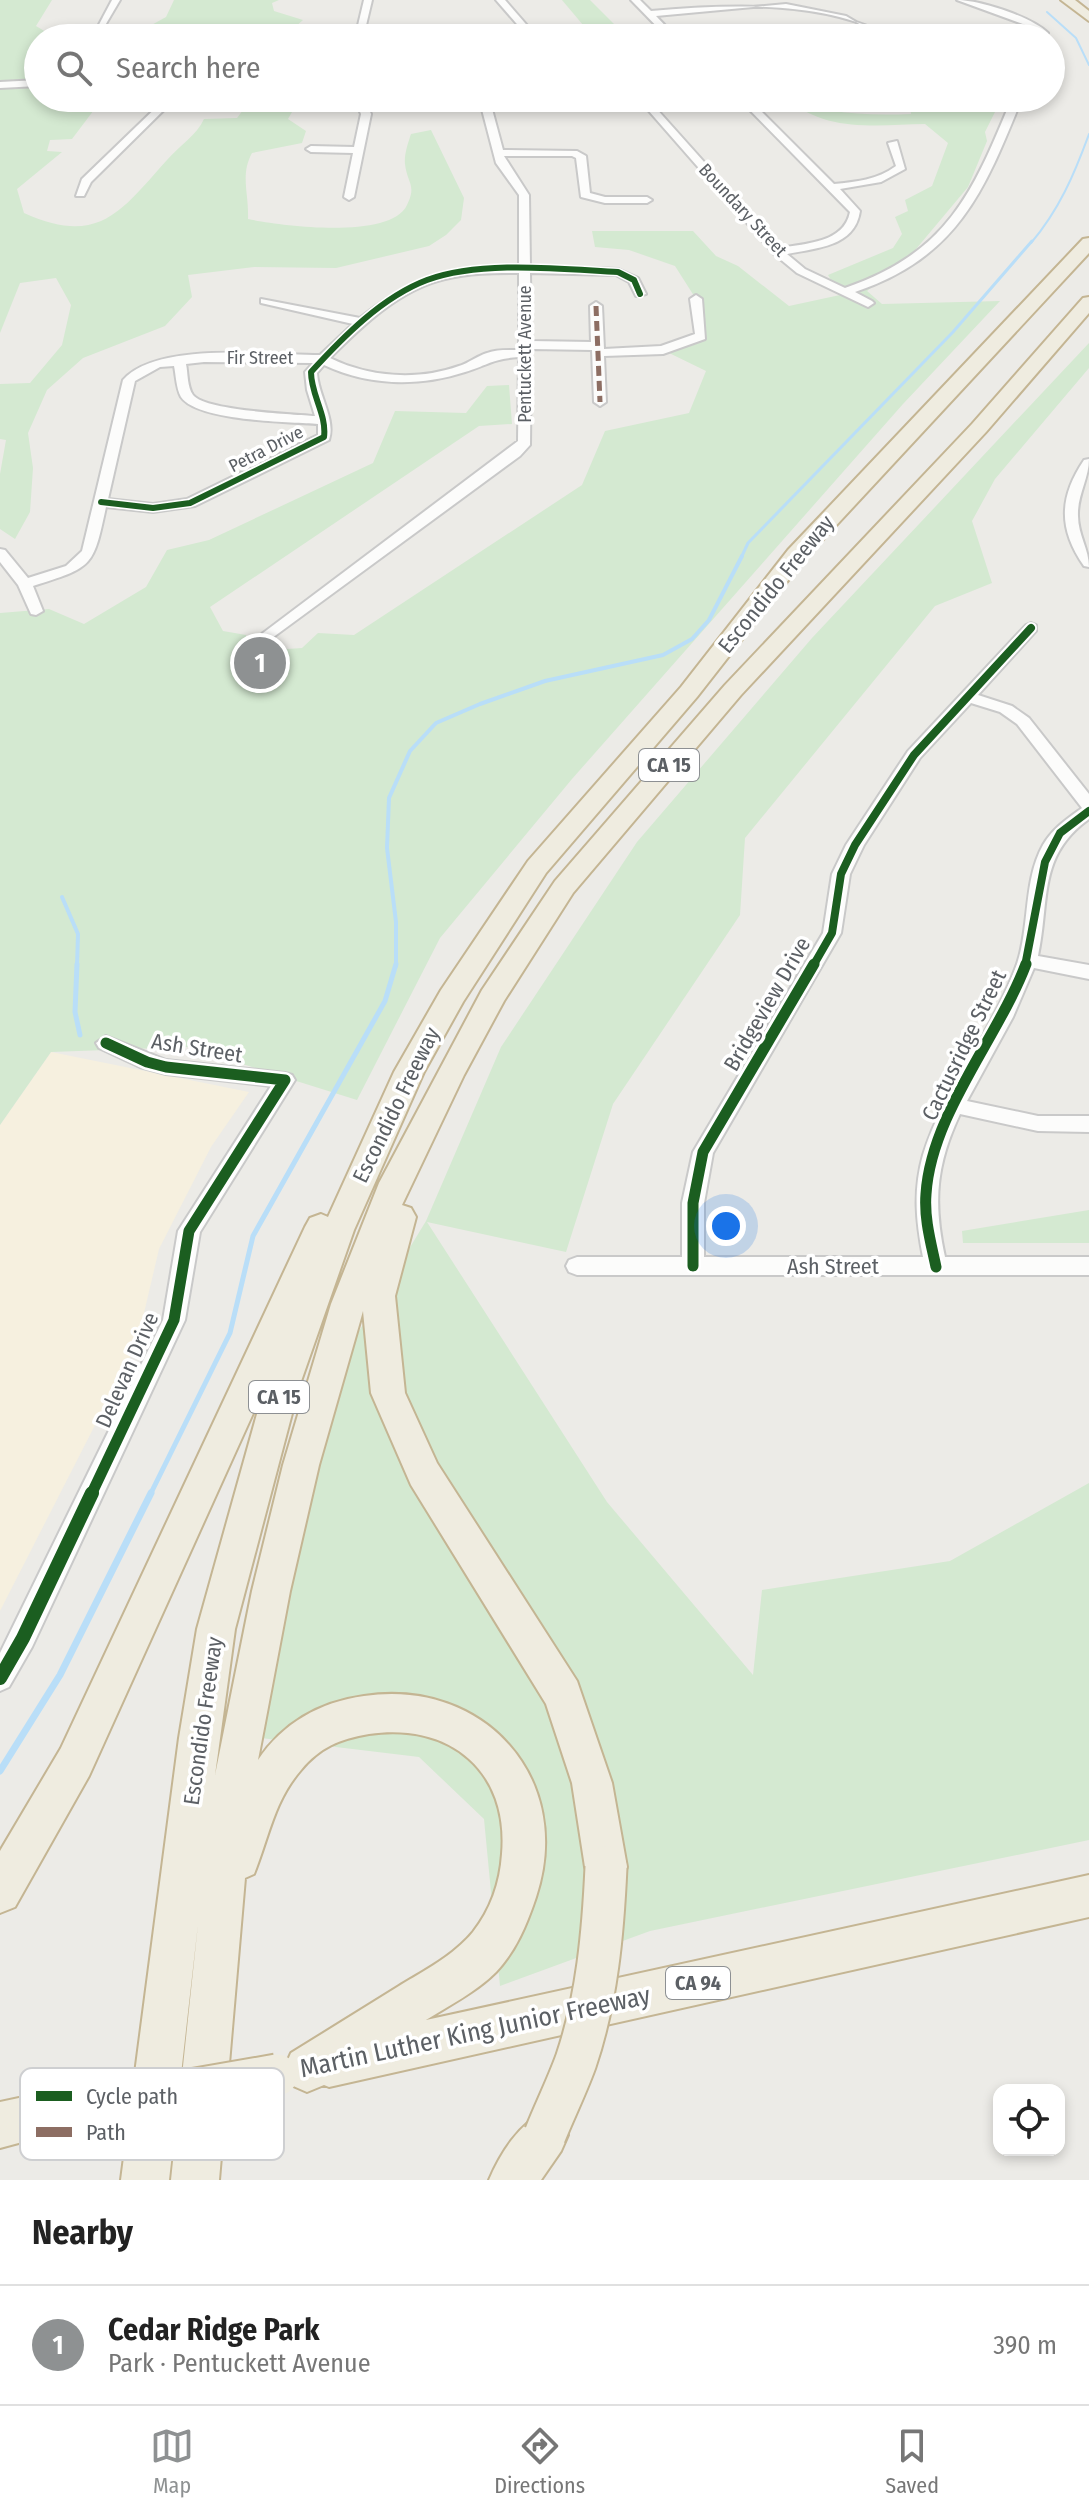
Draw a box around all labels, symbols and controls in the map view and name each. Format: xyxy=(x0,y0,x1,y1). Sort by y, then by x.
search box xyxy=(24,24,1065,112)
icon: search xyxy=(52,46,96,90)
text: Search here xyxy=(116,50,261,86)
street label: Boundary Street xyxy=(694,159,792,261)
street label: Pentuckett Avenue xyxy=(514,285,536,423)
street label: Fir Street xyxy=(227,347,293,369)
street label: Petra Drive xyxy=(225,421,307,477)
street label: Escondido Freeway xyxy=(712,509,840,658)
pin: 1 xyxy=(234,633,286,693)
road number: CA 15 xyxy=(639,749,699,781)
street label: Bridgeview Drive xyxy=(718,932,816,1076)
street label: Cactusridge Street xyxy=(916,964,1013,1125)
street label: Escondido Freeway xyxy=(347,1023,445,1187)
street label: Ash Street xyxy=(150,1027,245,1069)
your location xyxy=(706,1206,746,1246)
street label: Ash Street xyxy=(787,1253,880,1280)
street label: Delevan Drive xyxy=(90,1308,164,1432)
road number: CA 15 xyxy=(249,1381,309,1413)
street label: Escondido Freeway xyxy=(178,1635,228,1807)
road number: CA 94 xyxy=(666,1967,730,1999)
street label: Martin Luther King Junior Freeway xyxy=(297,1980,653,2084)
legend xyxy=(20,2068,284,2160)
text: Cycle path xyxy=(86,2083,178,2110)
map controls xyxy=(993,2084,1065,2156)
button: locate xyxy=(993,2084,1065,2156)
text: Path xyxy=(86,2119,126,2146)
text: Nearby xyxy=(32,2212,133,2253)
text: Cedar Ridge Park xyxy=(108,2312,320,2348)
text: 1 xyxy=(53,2330,64,2361)
text: 390 m xyxy=(993,2330,1057,2361)
text: Park · Pentuckett Avenue xyxy=(108,2348,370,2379)
tab: Map xyxy=(150,2424,194,2499)
tab: Directions xyxy=(494,2424,585,2499)
tab: Saved xyxy=(885,2424,939,2499)

